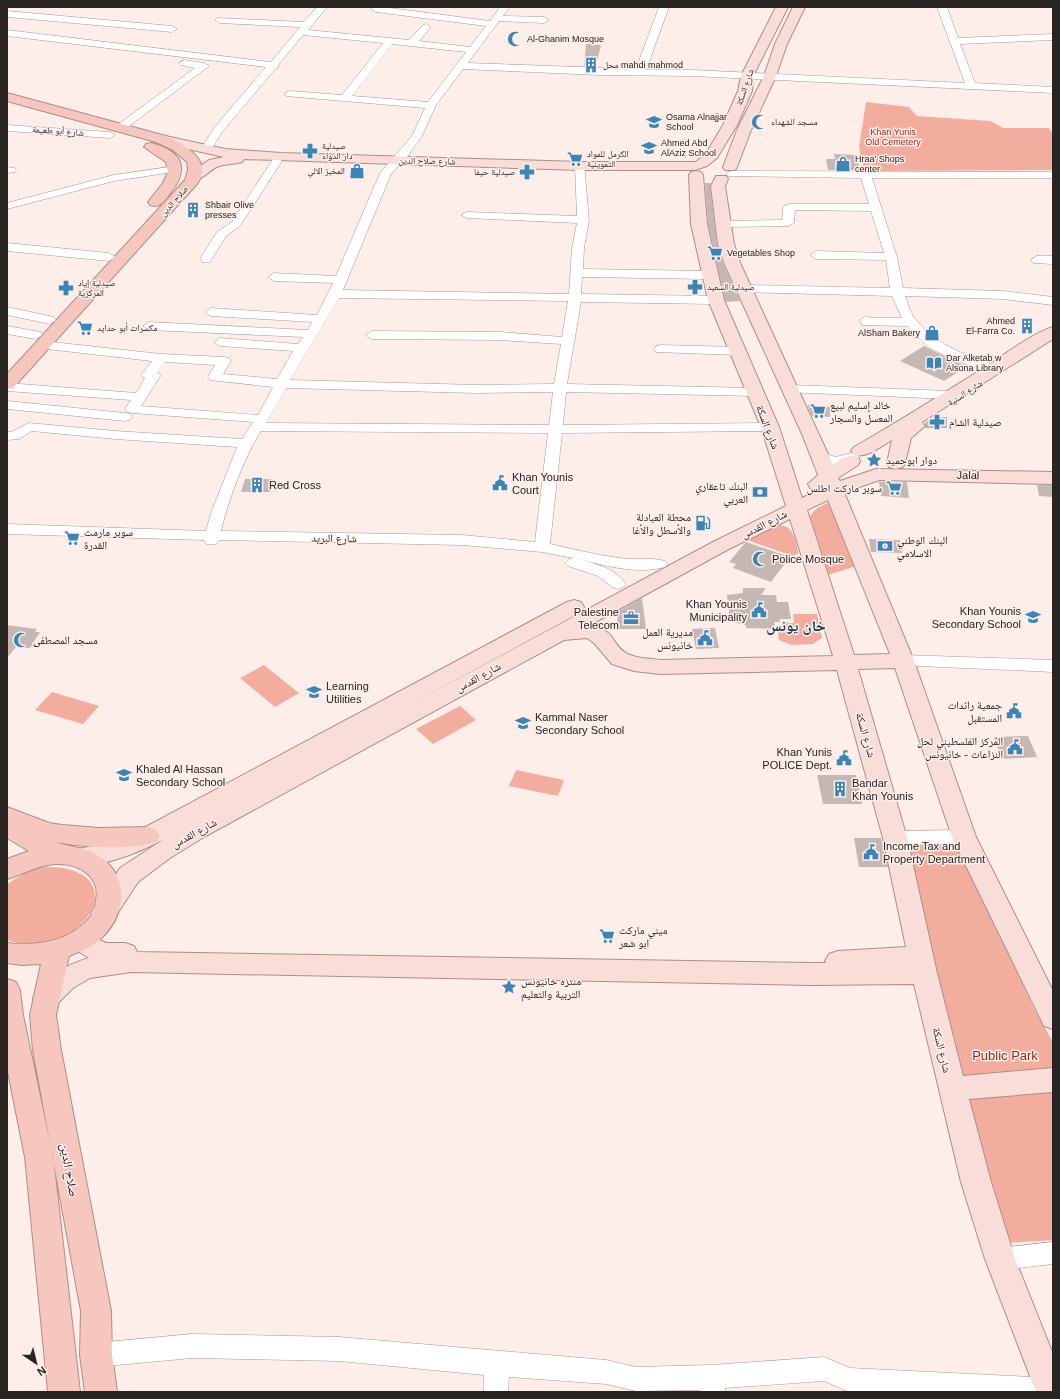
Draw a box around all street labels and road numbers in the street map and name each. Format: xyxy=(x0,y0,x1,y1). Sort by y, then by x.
street label: شارع السكة xyxy=(734,67,757,107)
street label: شارع أبو طعيمة xyxy=(32,123,84,139)
street label: شارع صلاح الدين xyxy=(398,156,456,167)
street label: صلاح الدين xyxy=(158,184,191,219)
street label: شارع السنية xyxy=(946,378,985,409)
street label: شارع السكة xyxy=(753,403,782,451)
street label: Jalal xyxy=(957,469,979,481)
street label: شارع القدس xyxy=(739,507,789,541)
street label: شارع البريد xyxy=(311,532,357,545)
street label: شارع القدس xyxy=(453,660,503,695)
street label: شارع السكة xyxy=(853,711,878,759)
street label: شارع القدس xyxy=(169,816,219,851)
street label: شارع السكة xyxy=(930,1026,953,1074)
street label: صلاح الدين xyxy=(55,1142,82,1198)

